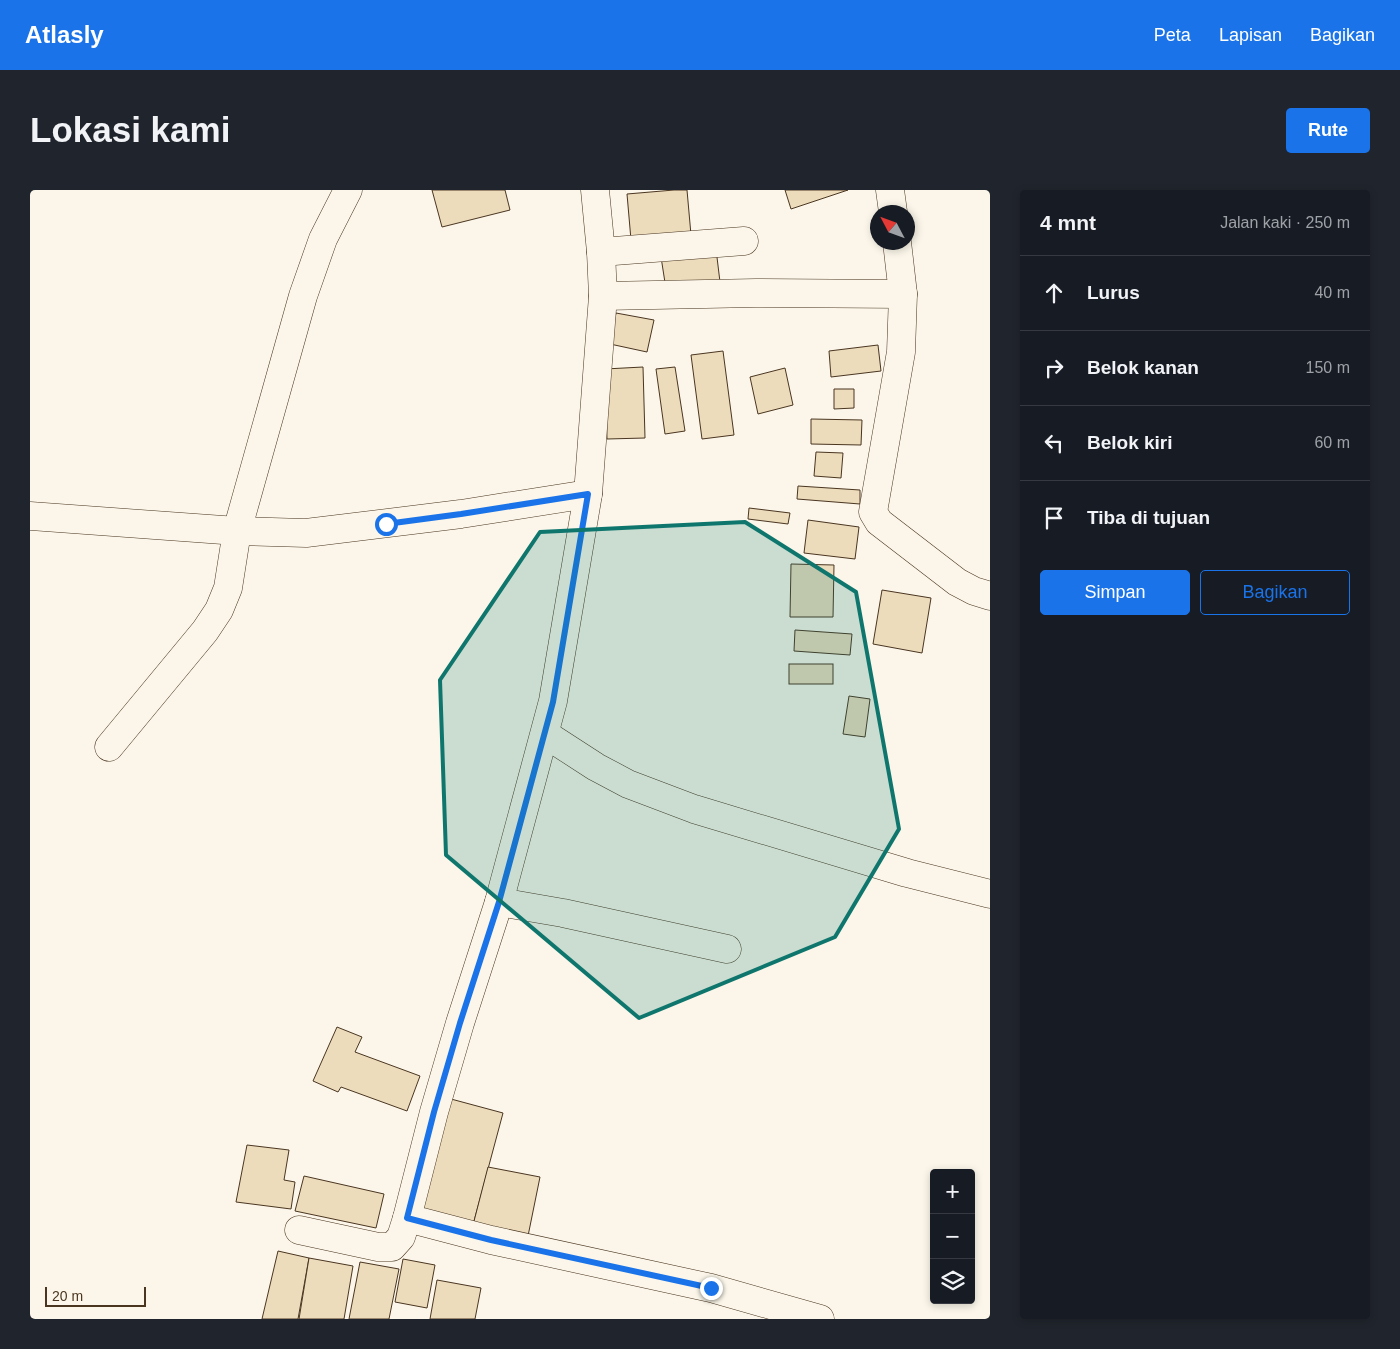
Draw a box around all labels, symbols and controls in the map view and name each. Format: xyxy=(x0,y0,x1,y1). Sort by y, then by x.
text: Atlasly xyxy=(25,21,104,48)
text: Peta xyxy=(1154,25,1191,45)
text: Lapisan xyxy=(1219,25,1282,45)
text: Bagikan xyxy=(1310,25,1375,45)
button: Rute xyxy=(1286,108,1370,153)
text: Lokasi kami xyxy=(30,110,230,149)
north arrow xyxy=(870,205,915,250)
text: 4 mnt xyxy=(1040,211,1096,234)
text: Jalan kaki · 250 m xyxy=(1220,214,1350,231)
icon: ahead xyxy=(1040,279,1068,307)
text: Lurus xyxy=(1087,282,1140,303)
text: 40 m xyxy=(1314,284,1350,301)
icon: right xyxy=(1040,354,1068,382)
text: Belok kanan xyxy=(1087,357,1199,378)
text: 150 m xyxy=(1306,359,1350,376)
icon: left xyxy=(1040,429,1068,457)
text: Belok kiri xyxy=(1087,432,1173,453)
text: 60 m xyxy=(1314,434,1350,451)
icon: arrive xyxy=(1040,504,1068,532)
text: Tiba di tujuan xyxy=(1087,507,1210,528)
route start xyxy=(375,513,398,536)
button: Simpan xyxy=(1040,570,1190,615)
button: Bagikan xyxy=(1200,570,1350,615)
map controls xyxy=(930,1169,975,1304)
button: + xyxy=(930,1169,975,1214)
button: − xyxy=(930,1214,975,1259)
button: layers xyxy=(930,1259,975,1304)
route end xyxy=(700,1277,723,1300)
scale bar xyxy=(45,1284,146,1307)
text: 20 m xyxy=(52,1288,83,1304)

